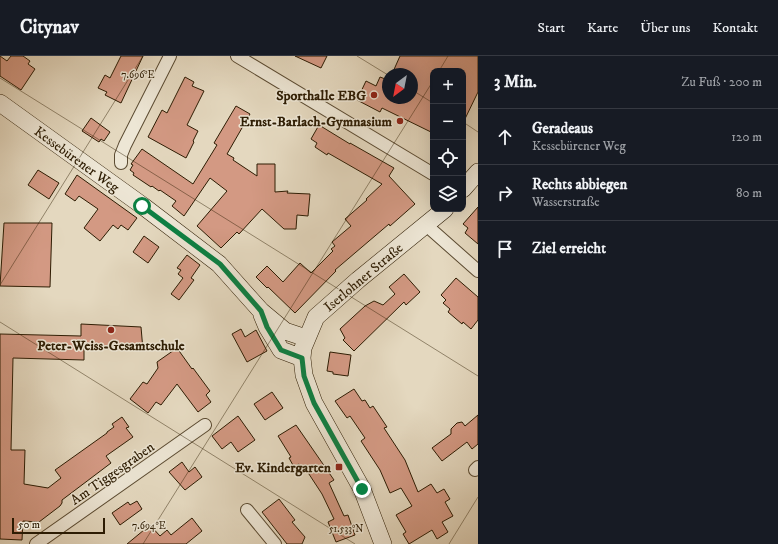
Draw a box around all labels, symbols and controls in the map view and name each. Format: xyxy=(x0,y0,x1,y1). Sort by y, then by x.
text: Citynav xyxy=(20,16,79,39)
text: Start xyxy=(538,19,565,37)
text: Karte xyxy=(587,19,618,37)
text: Über uns xyxy=(640,19,690,37)
text: Kontakt xyxy=(712,19,758,37)
north arrow xyxy=(382,68,418,104)
map controls xyxy=(430,68,466,212)
button: + xyxy=(430,68,466,104)
text: 7.696°E xyxy=(121,69,155,81)
text: 3 Min. xyxy=(494,71,537,93)
text: Zu Fuß · 200 m xyxy=(681,74,762,90)
place label: Sporthalle EBG xyxy=(276,87,366,105)
marker: Sporthalle EBG xyxy=(369,90,379,100)
button: − xyxy=(430,104,466,140)
place label: Ernst-Barlach-Gymnasium xyxy=(240,113,392,131)
marker: Ernst-Barlach-Gymnasium xyxy=(395,116,405,126)
text: Geradeaus xyxy=(532,119,593,138)
street label: Kessebürener Weg xyxy=(30,123,123,197)
icon: ahead xyxy=(494,126,516,148)
text: 120 m xyxy=(731,129,762,145)
text: Kessebürener Weg xyxy=(532,138,626,154)
button: locate xyxy=(430,140,466,176)
text: Rechts abbiegen xyxy=(532,175,627,194)
button: layers xyxy=(430,176,466,212)
icon: right xyxy=(494,182,516,204)
text: 80 m xyxy=(736,185,762,201)
text: Wasserstraße xyxy=(532,194,600,210)
route start xyxy=(133,197,151,215)
icon: arrive xyxy=(494,238,516,260)
street label: Iserlohner Straße xyxy=(320,239,407,316)
text: Ziel erreicht xyxy=(532,239,606,258)
marker: Peter-Weiss-Gesamtschule xyxy=(106,325,116,335)
place label: Peter-Weiss-Gesamtschule xyxy=(37,337,185,355)
street label: Am Tiggesgraben xyxy=(67,438,159,509)
place label: Ev. Kindergarten xyxy=(235,459,332,477)
marker: Ev. Kindergarten xyxy=(334,462,344,472)
route end xyxy=(353,480,371,498)
scale bar xyxy=(12,516,105,535)
text: 50 m xyxy=(18,518,40,532)
text: 7.694°E xyxy=(132,520,166,532)
text: 51.533°N xyxy=(329,523,363,535)

